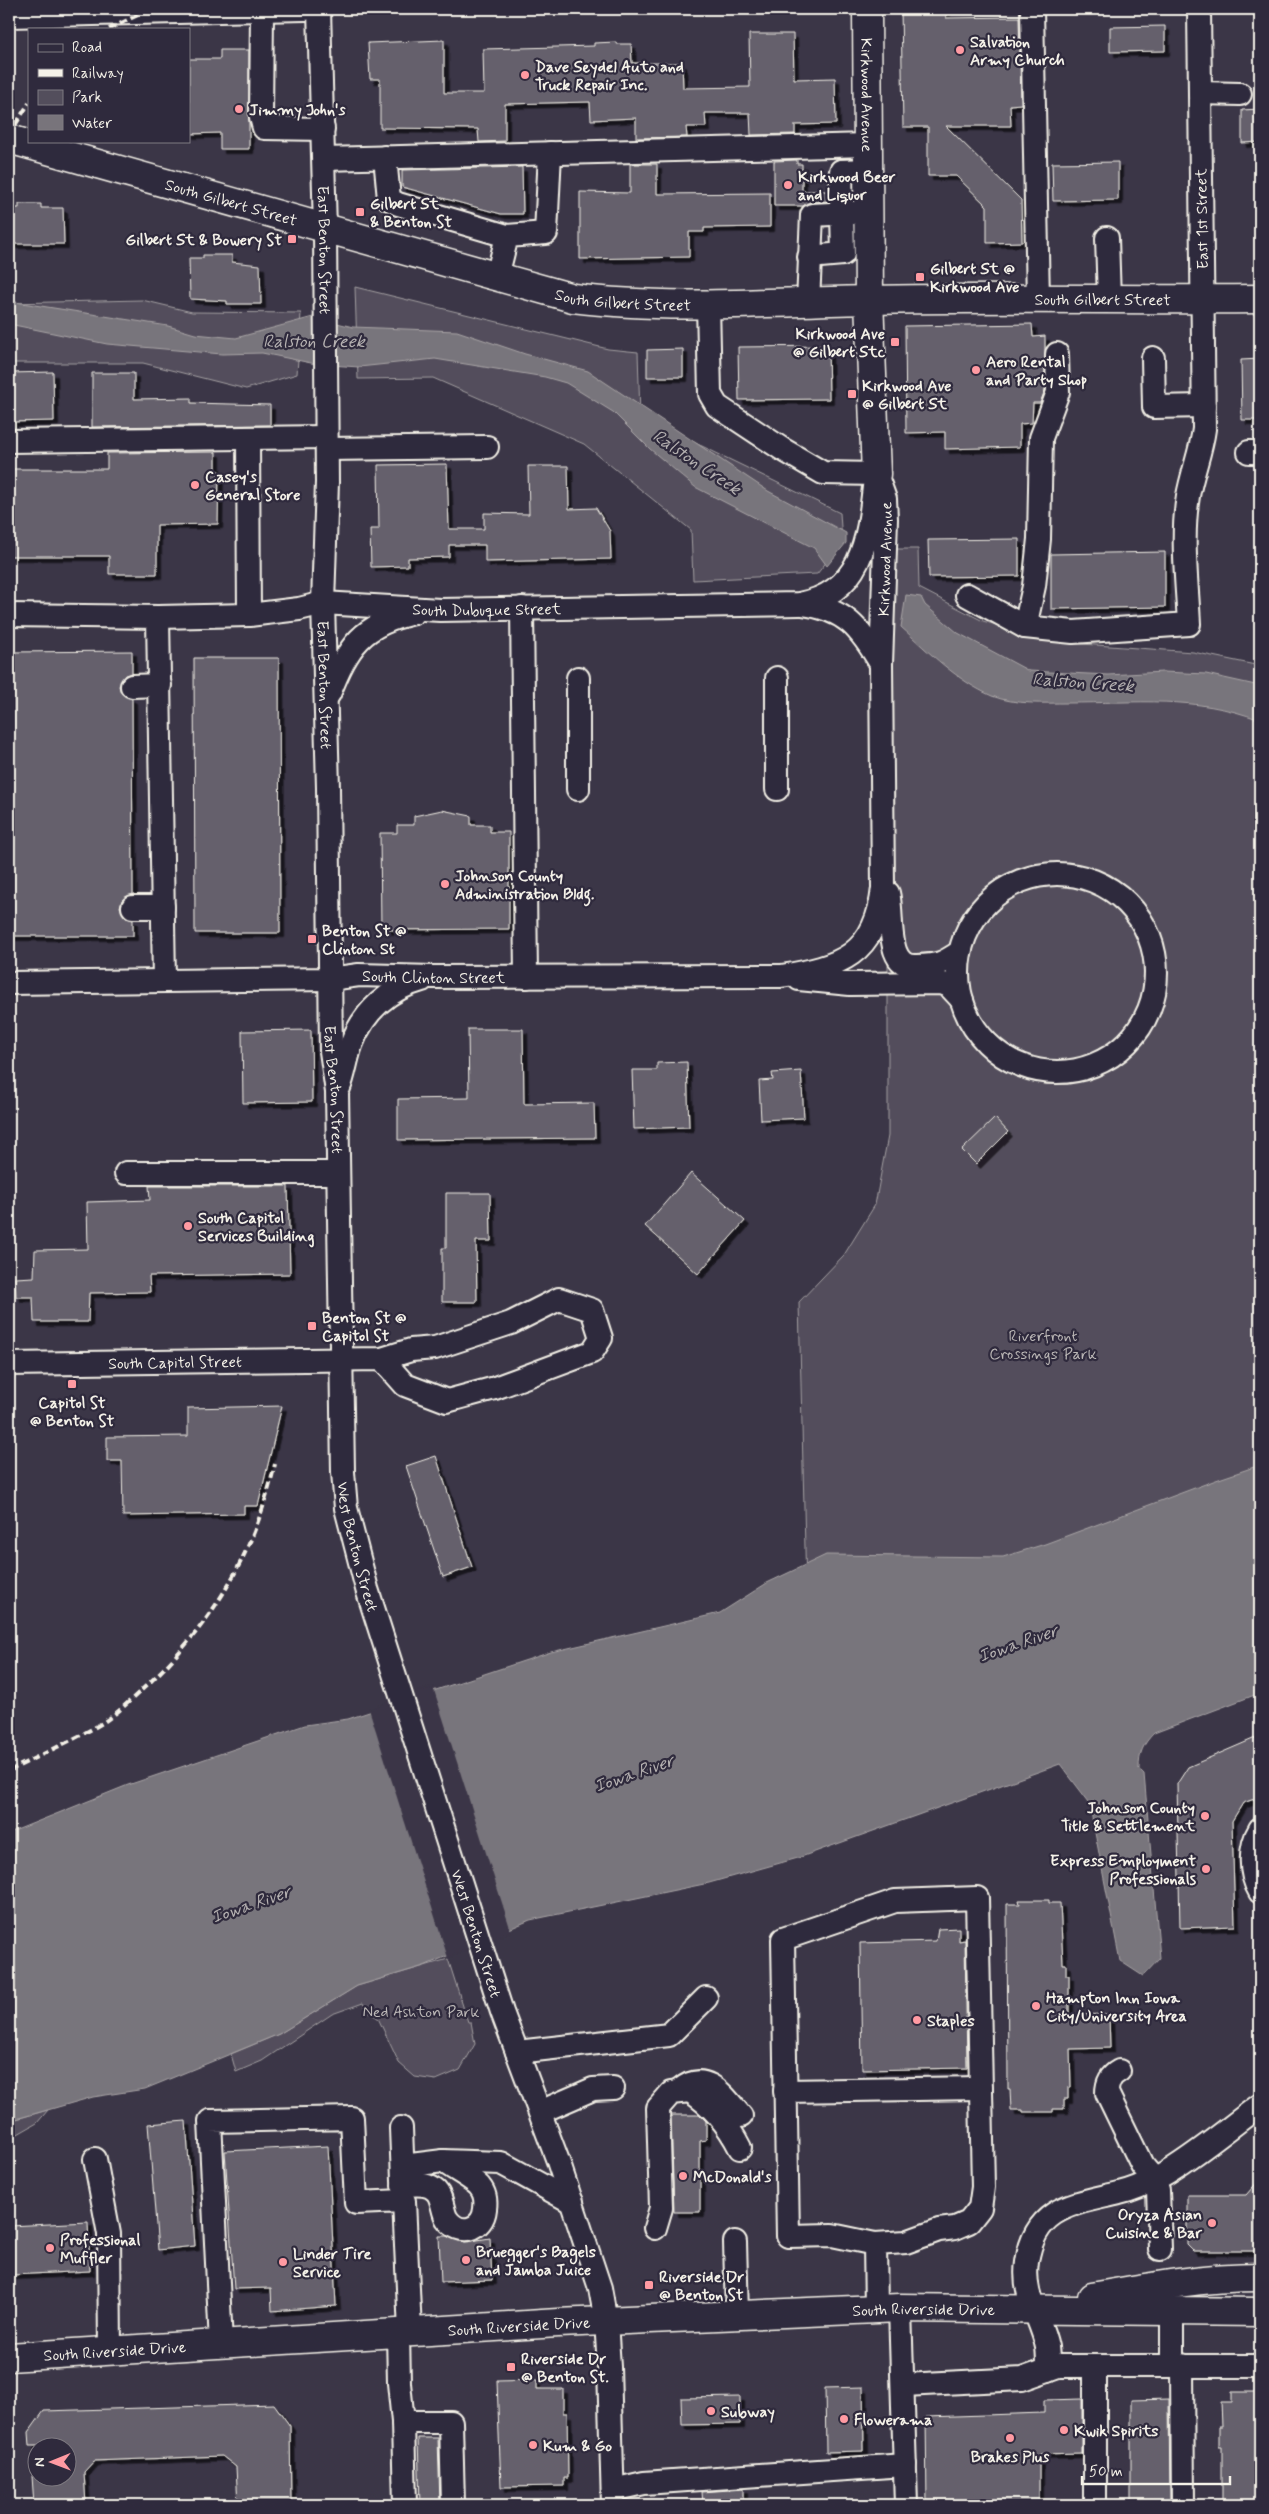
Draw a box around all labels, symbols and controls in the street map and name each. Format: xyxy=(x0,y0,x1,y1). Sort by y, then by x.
legend xyxy=(28,28,190,142)
place label: Salvation Army Church xyxy=(970,32,1065,71)
text: Road xyxy=(72,38,102,58)
street label: Kirkwood Avenue xyxy=(855,38,877,152)
marker: Salvation Army Church xyxy=(954,44,966,56)
place label: Dave Seydel Auto and Truck Repair Inc. xyxy=(535,57,684,96)
text: Railway xyxy=(72,64,124,84)
marker: Dave Seydel Auto and Truck Repair Inc. xyxy=(519,69,531,81)
text: Park xyxy=(72,88,102,108)
place label: Jimmy John's xyxy=(249,100,346,121)
marker: Jimmy John's xyxy=(233,103,245,115)
text: Water xyxy=(72,114,112,134)
place label: Kirkwood Beer and Liquor xyxy=(798,167,896,206)
street label: East 1st Street xyxy=(1191,168,1214,270)
street label: South Gilbert Street xyxy=(162,175,300,232)
marker: Kirkwood Beer and Liquor xyxy=(782,179,794,191)
street label: East Benton Street xyxy=(312,185,335,314)
place label: Gilbert St & Benton St xyxy=(370,194,452,233)
marker: Gilbert St & Benton St xyxy=(354,206,366,218)
place label: Gilbert St & Bowery St xyxy=(126,230,282,251)
marker: Gilbert St & Bowery St xyxy=(286,233,298,245)
place label: Gilbert St @ Kirkwood Ave xyxy=(930,259,1020,298)
marker: Gilbert St @ Kirkwood Ave xyxy=(914,271,926,283)
street label: South Gilbert Street xyxy=(552,284,691,316)
street label: South Gilbert Street xyxy=(1034,290,1171,311)
place label: Kirkwood Ave @ Gilbert Stc xyxy=(793,324,886,363)
water label: Ralston Creek xyxy=(263,330,366,354)
marker: Kirkwood Ave @ Gilbert Stc xyxy=(889,336,901,348)
place label: Aero Rental and Party Shop xyxy=(986,352,1087,391)
marker: Aero Rental and Party Shop xyxy=(970,364,982,376)
place label: Kirkwood Ave @ Gilbert St xyxy=(862,376,952,415)
marker: Kirkwood Ave @ Gilbert St xyxy=(846,388,858,400)
water label: Ralston Creek xyxy=(648,424,746,502)
place label: Casey's General Store xyxy=(205,467,301,506)
marker: Casey's General Store xyxy=(189,479,201,491)
street label: Kirkwood Avenue xyxy=(874,501,898,617)
street label: South Dubuque Street xyxy=(412,599,562,622)
street label: East Benton Street xyxy=(311,620,336,749)
water label: Ralston Creek xyxy=(1031,667,1135,699)
place label: Johnson County Administration Bldg. xyxy=(455,866,594,907)
marker: Johnson County Administration Bldg. xyxy=(439,878,451,890)
place label: Benton St @ Clinton St xyxy=(322,921,407,960)
marker: Benton St @ Clinton St xyxy=(306,933,318,945)
street label: South Clinton Street xyxy=(362,966,506,989)
street label: East Benton Street xyxy=(319,1025,347,1154)
place label: South Capitol Services Building xyxy=(198,1208,315,1248)
marker: South Capitol Services Building xyxy=(182,1220,194,1232)
place label: Benton St @ Capitol St xyxy=(322,1308,407,1347)
marker: Benton St @ Capitol St xyxy=(306,1320,318,1332)
park label: Riverfront Crossings Park xyxy=(989,1326,1097,1365)
street label: South Capitol Street xyxy=(108,1352,242,1375)
marker: Capitol St @ Benton St xyxy=(66,1378,78,1390)
place label: Capitol St @ Benton St xyxy=(30,1393,115,1432)
street label: West Benton Street xyxy=(332,1481,383,1615)
water label: Iowa River xyxy=(975,1618,1063,1669)
water label: Iowa River xyxy=(591,1748,679,1799)
place label: Johnson County Title & Settlement xyxy=(1061,1798,1196,1837)
marker: Johnson County Title & Settlement xyxy=(1199,1810,1211,1822)
place label: Express Employment Professionals xyxy=(1050,1851,1197,1890)
marker: Express Employment Professionals xyxy=(1200,1863,1212,1875)
street label: West Benton Street xyxy=(445,1867,506,2000)
water label: Iowa River xyxy=(208,1879,296,1930)
place label: Hampton Inn Iowa City/University Area xyxy=(1046,1988,1187,2027)
marker: Hampton Inn Iowa City/University Area xyxy=(1030,2000,1042,2012)
park label: Ned Ashton Park xyxy=(362,2002,480,2023)
place label: Staples xyxy=(927,2011,975,2032)
marker: Staples xyxy=(911,2014,923,2026)
place label: McDonald's xyxy=(693,2167,772,2188)
marker: McDonald's xyxy=(677,2170,689,2182)
place label: Oryza Asian Cuisine & Bar xyxy=(1105,2205,1202,2244)
marker: Oryza Asian Cuisine & Bar xyxy=(1206,2217,1218,2229)
place label: Professional Muffler xyxy=(60,2230,140,2269)
marker: Professional Muffler xyxy=(44,2242,56,2254)
place label: Bruegger's Bagels and Jamba Juice xyxy=(476,2242,596,2281)
place label: Linder Tire Service xyxy=(293,2244,371,2283)
marker: Bruegger's Bagels and Jamba Juice xyxy=(460,2254,472,2266)
marker: Linder Tire Service xyxy=(277,2256,289,2268)
place label: Riverside Dr @ Benton St xyxy=(659,2267,745,2306)
marker: Riverside Dr @ Benton St xyxy=(643,2279,655,2291)
street label: South Riverside Drive xyxy=(852,2299,996,2322)
street label: South Riverside Drive xyxy=(447,2313,591,2342)
street label: South Riverside Drive xyxy=(43,2337,187,2367)
place label: Riverside Dr @ Benton St. xyxy=(521,2349,609,2388)
marker: Riverside Dr @ Benton St. xyxy=(505,2361,517,2373)
place label: Subway xyxy=(721,2402,775,2423)
marker: Subway xyxy=(705,2405,717,2417)
place label: Flowerama xyxy=(854,2410,932,2431)
marker: Flowerama xyxy=(838,2413,850,2425)
place label: Kwik Spirits xyxy=(1074,2421,1158,2442)
marker: Kwik Spirits xyxy=(1058,2424,1070,2436)
marker: Brakes Plus xyxy=(1004,2432,1016,2444)
north arrow xyxy=(28,2436,78,2486)
place label: Kum & Go xyxy=(543,2436,612,2457)
marker: Kum & Go xyxy=(527,2439,539,2451)
place label: Brakes Plus xyxy=(971,2447,1050,2468)
scale bar xyxy=(1082,2454,1229,2486)
text: N xyxy=(31,2457,49,2467)
text: 50 m xyxy=(1089,2462,1123,2482)

